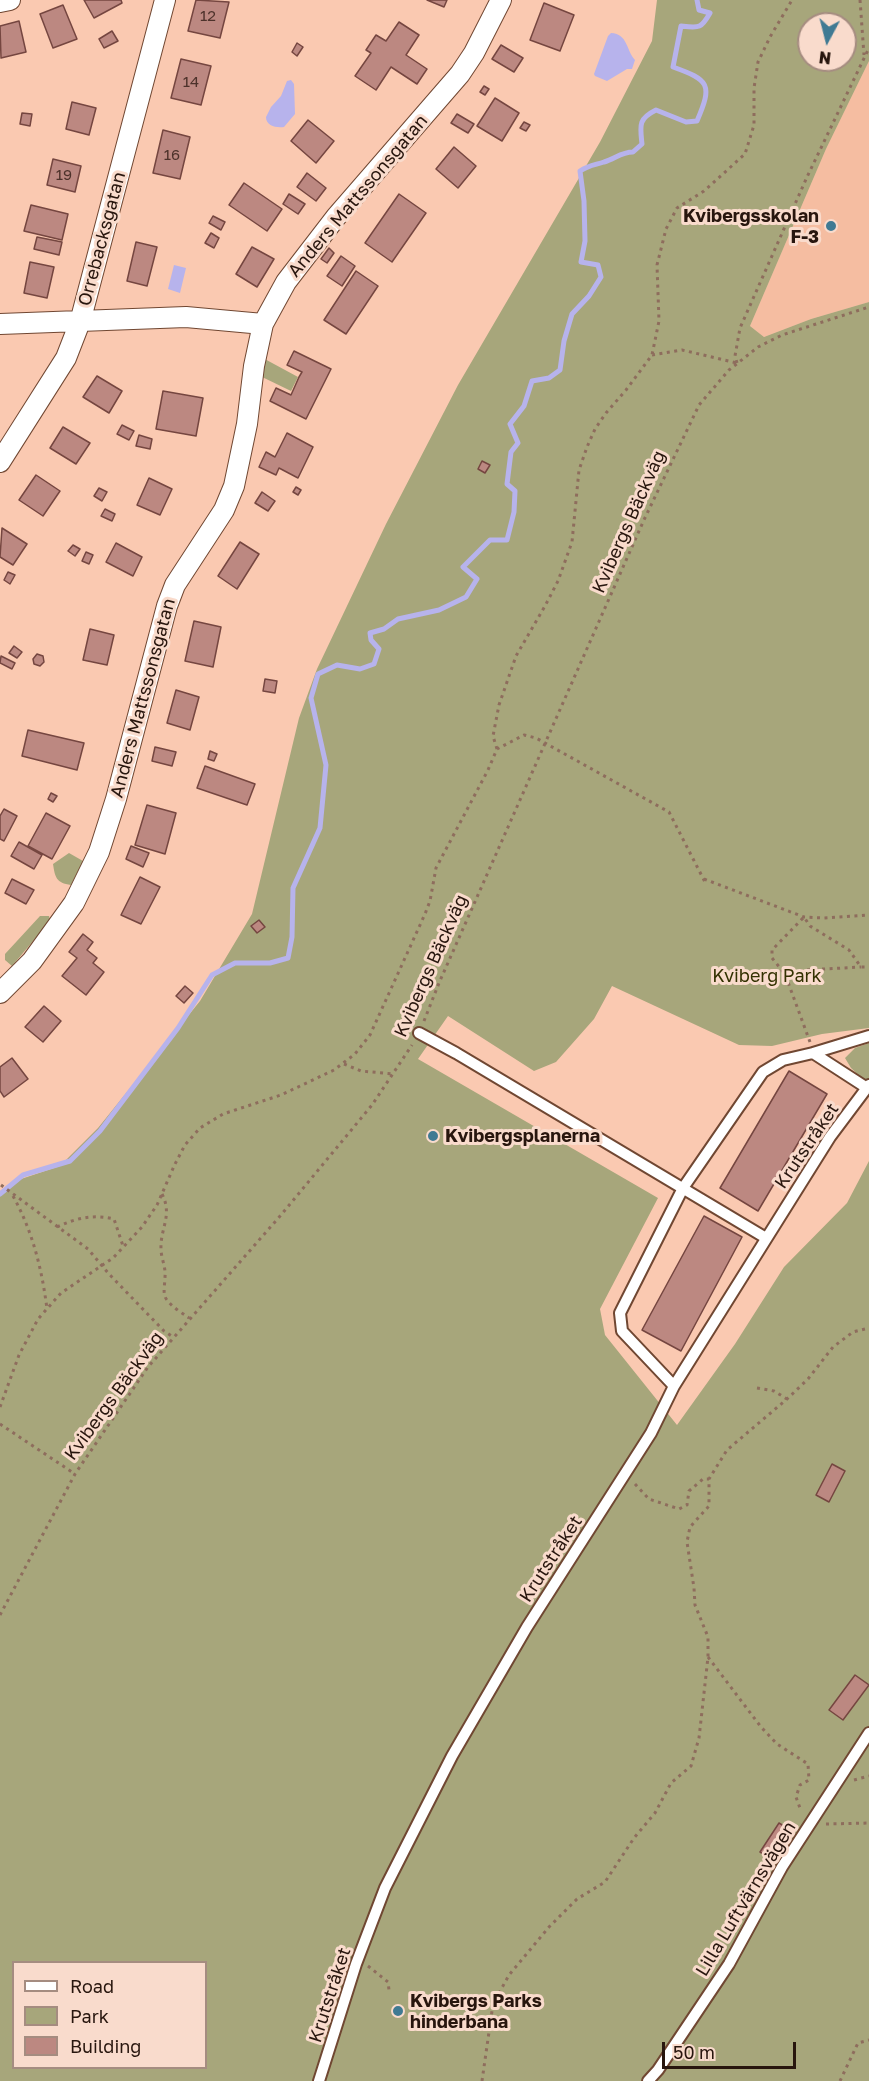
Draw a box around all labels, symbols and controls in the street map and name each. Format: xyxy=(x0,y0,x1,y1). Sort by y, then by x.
house number: 12 xyxy=(200,7,216,25)
north arrow xyxy=(797,12,857,72)
text: N xyxy=(818,47,832,69)
house number: 14 xyxy=(183,73,199,91)
street label: Anders Mattssonsgatan xyxy=(284,110,432,282)
house number: 16 xyxy=(164,146,180,164)
house number: 19 xyxy=(56,166,72,184)
street label: Orrebacksgatan xyxy=(74,170,130,308)
place label: Kvibergsskolan F-3 xyxy=(683,205,819,248)
marker: Kvibergsskolan F-3 xyxy=(824,219,838,233)
street label: Kvibergs Bäckväg xyxy=(588,448,670,596)
street label: Anders Mattssonsgatan xyxy=(106,596,180,800)
street label: Kvibergs Bäckväg xyxy=(390,892,472,1040)
park label: Kviberg Park xyxy=(712,965,822,987)
street label: Krutstråket xyxy=(770,1099,844,1193)
place label: Kvibergsplanerna xyxy=(445,1125,600,1147)
marker: Kvibergsplanerna xyxy=(426,1129,440,1143)
street label: Kvibergs Bäckväg xyxy=(60,1328,168,1464)
street label: Krutstråket xyxy=(515,1512,587,1606)
street label: Lilla Luftvärnsvägen xyxy=(691,1818,801,1980)
street label: Krutstråket xyxy=(304,1945,356,2045)
legend xyxy=(12,1961,207,2069)
text: Road xyxy=(70,1975,114,1997)
place label: Kvibergs Parks hinderbana xyxy=(410,1990,542,2032)
marker: Kvibergs Parks hinderbana xyxy=(391,2004,405,2018)
text: Park xyxy=(70,2005,109,2027)
scale bar xyxy=(665,2030,798,2068)
text: Building xyxy=(70,2035,141,2057)
text: 50 m xyxy=(673,2041,715,2063)

